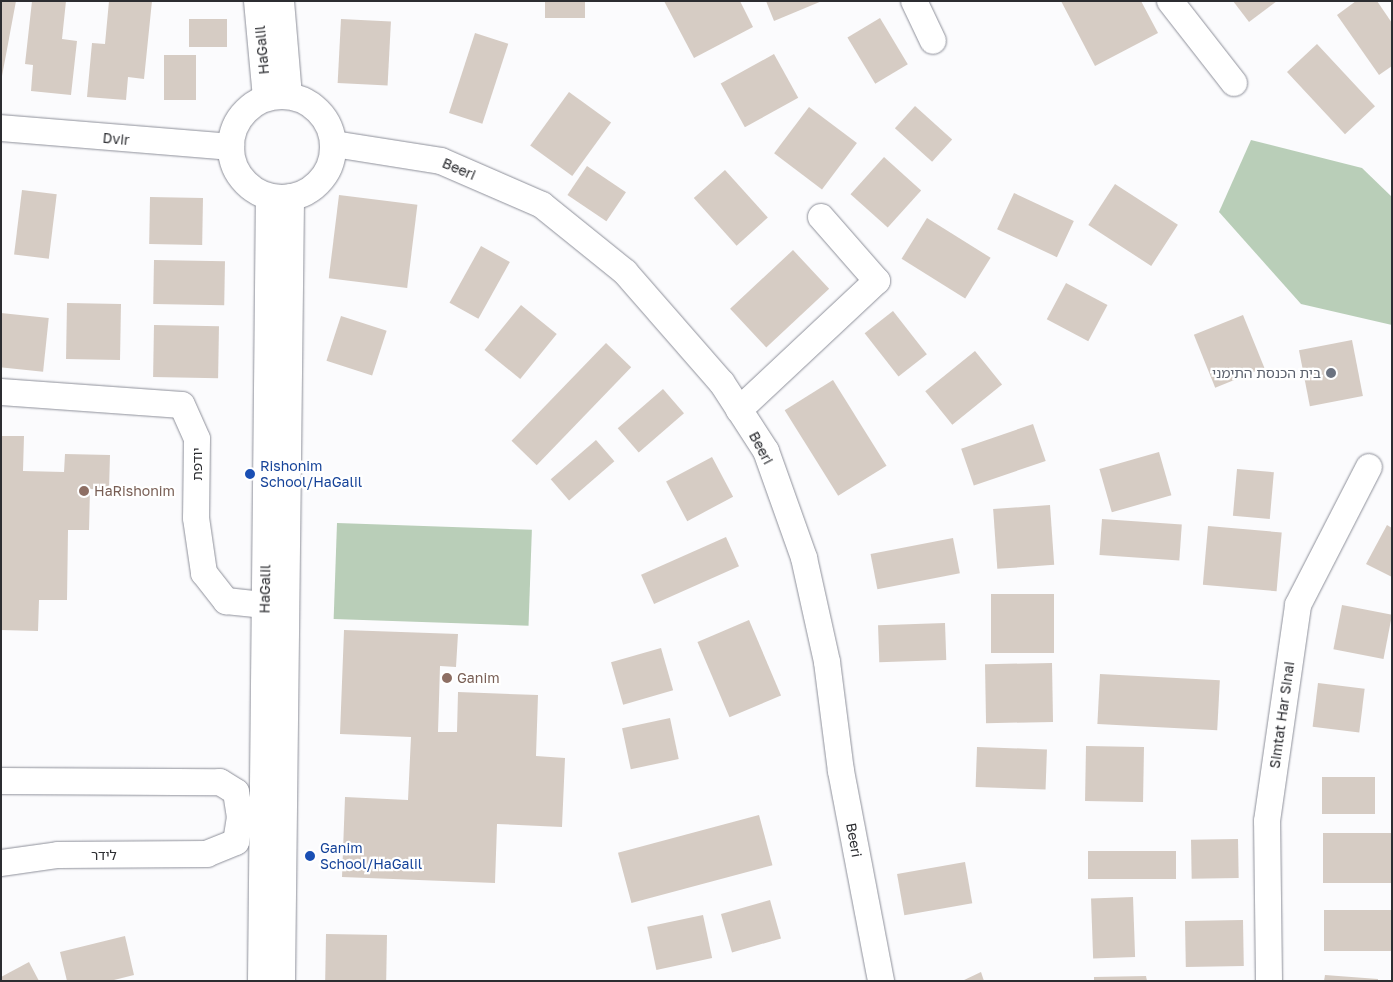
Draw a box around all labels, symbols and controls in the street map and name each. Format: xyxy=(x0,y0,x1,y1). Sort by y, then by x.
street label: HaGalil xyxy=(251,25,273,75)
street label: Dvir xyxy=(102,129,130,149)
street label: Beeri xyxy=(440,154,478,184)
place label: בית הכנסת התימני xyxy=(1212,365,1321,381)
marker: בית הכנסת התימני xyxy=(1325,367,1337,379)
street label: Beeri xyxy=(745,429,777,467)
street label: יודפת xyxy=(189,447,205,481)
place label: Rishonim School/HaGalil xyxy=(260,458,362,491)
marker: Rishonim School/HaGalil xyxy=(244,468,256,480)
place label: HaRishonim xyxy=(94,483,175,499)
marker: HaRishonim xyxy=(78,485,90,497)
street label: HaGalil xyxy=(256,564,274,614)
street label: Simtat Har Sinai xyxy=(1266,660,1298,770)
place label: Ganim xyxy=(457,670,500,686)
marker: Ganim xyxy=(441,672,453,684)
street label: Beeri xyxy=(843,821,865,859)
place label: Ganim School/HaGalil xyxy=(320,840,422,872)
street label: לידר xyxy=(91,847,117,863)
marker: Ganim School/HaGalil xyxy=(304,850,316,862)

